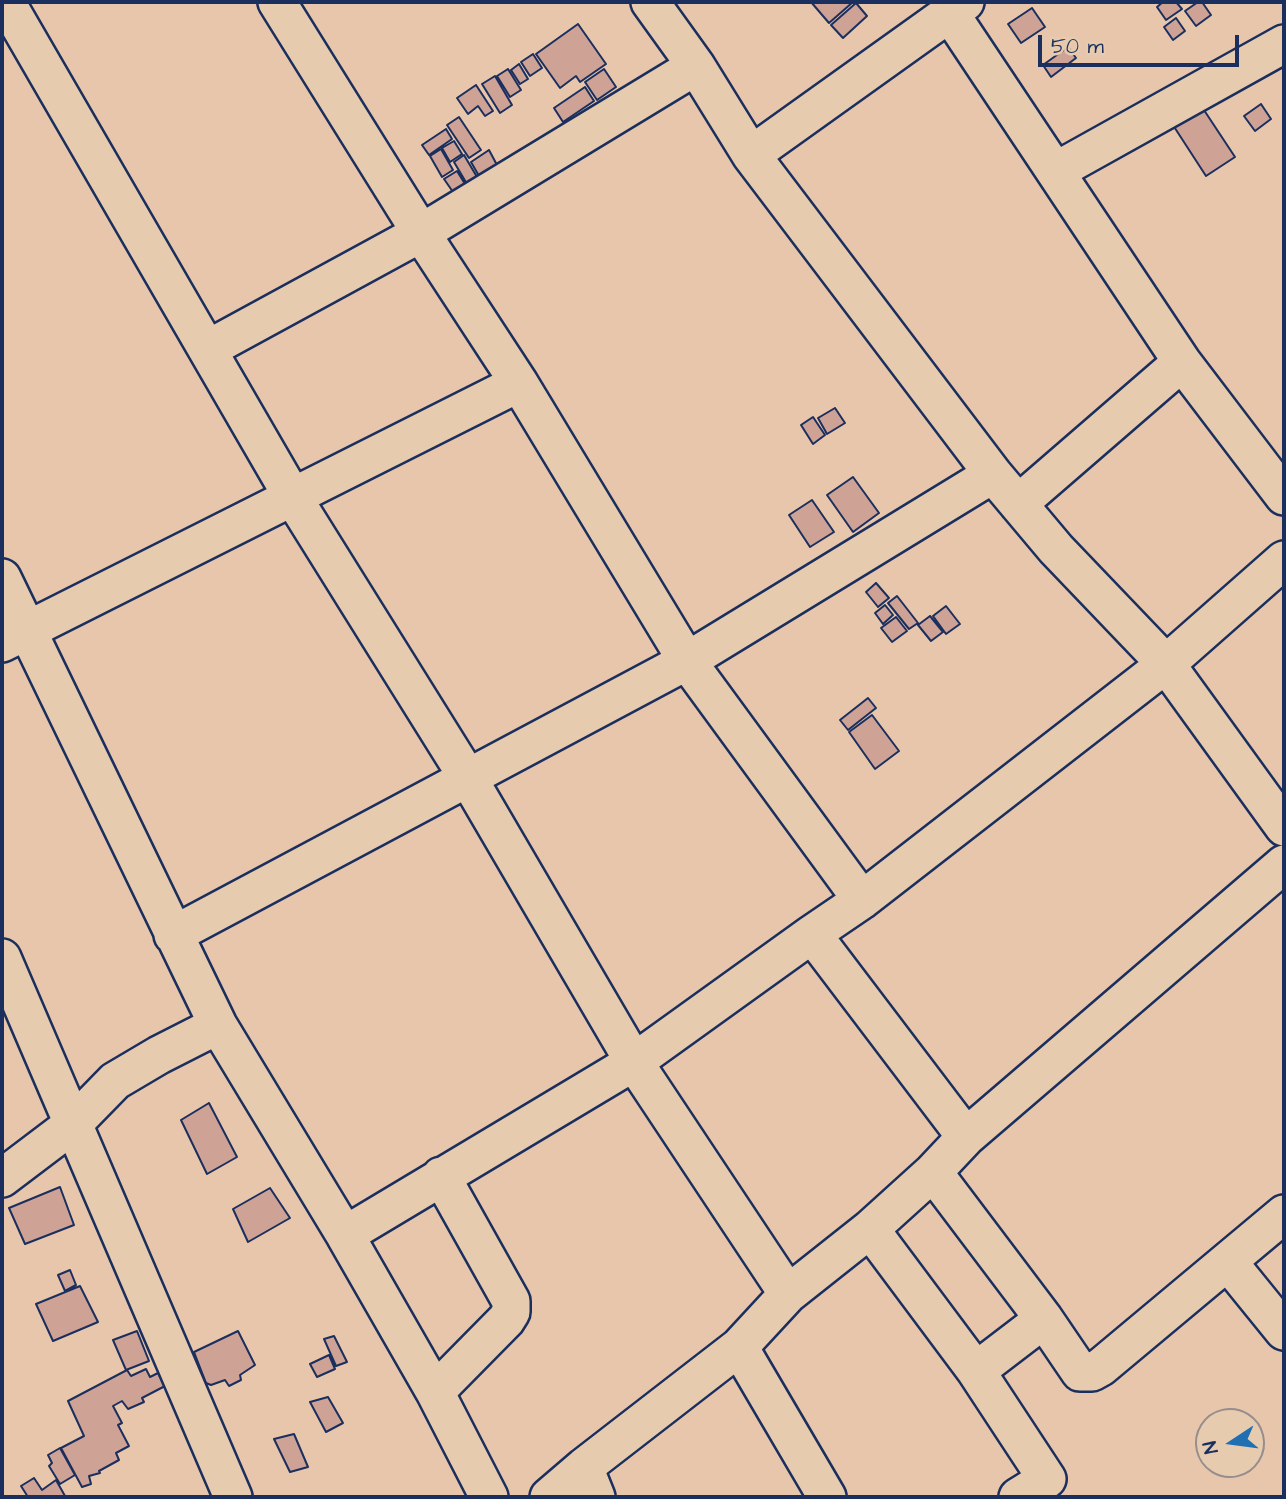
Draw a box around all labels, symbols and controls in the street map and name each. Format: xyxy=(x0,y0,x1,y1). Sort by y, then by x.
scale bar xyxy=(1041,21,1242,65)
text: 50 m xyxy=(1051,32,1104,61)
north arrow xyxy=(1195,1408,1265,1478)
text: N xyxy=(1197,1439,1225,1456)

